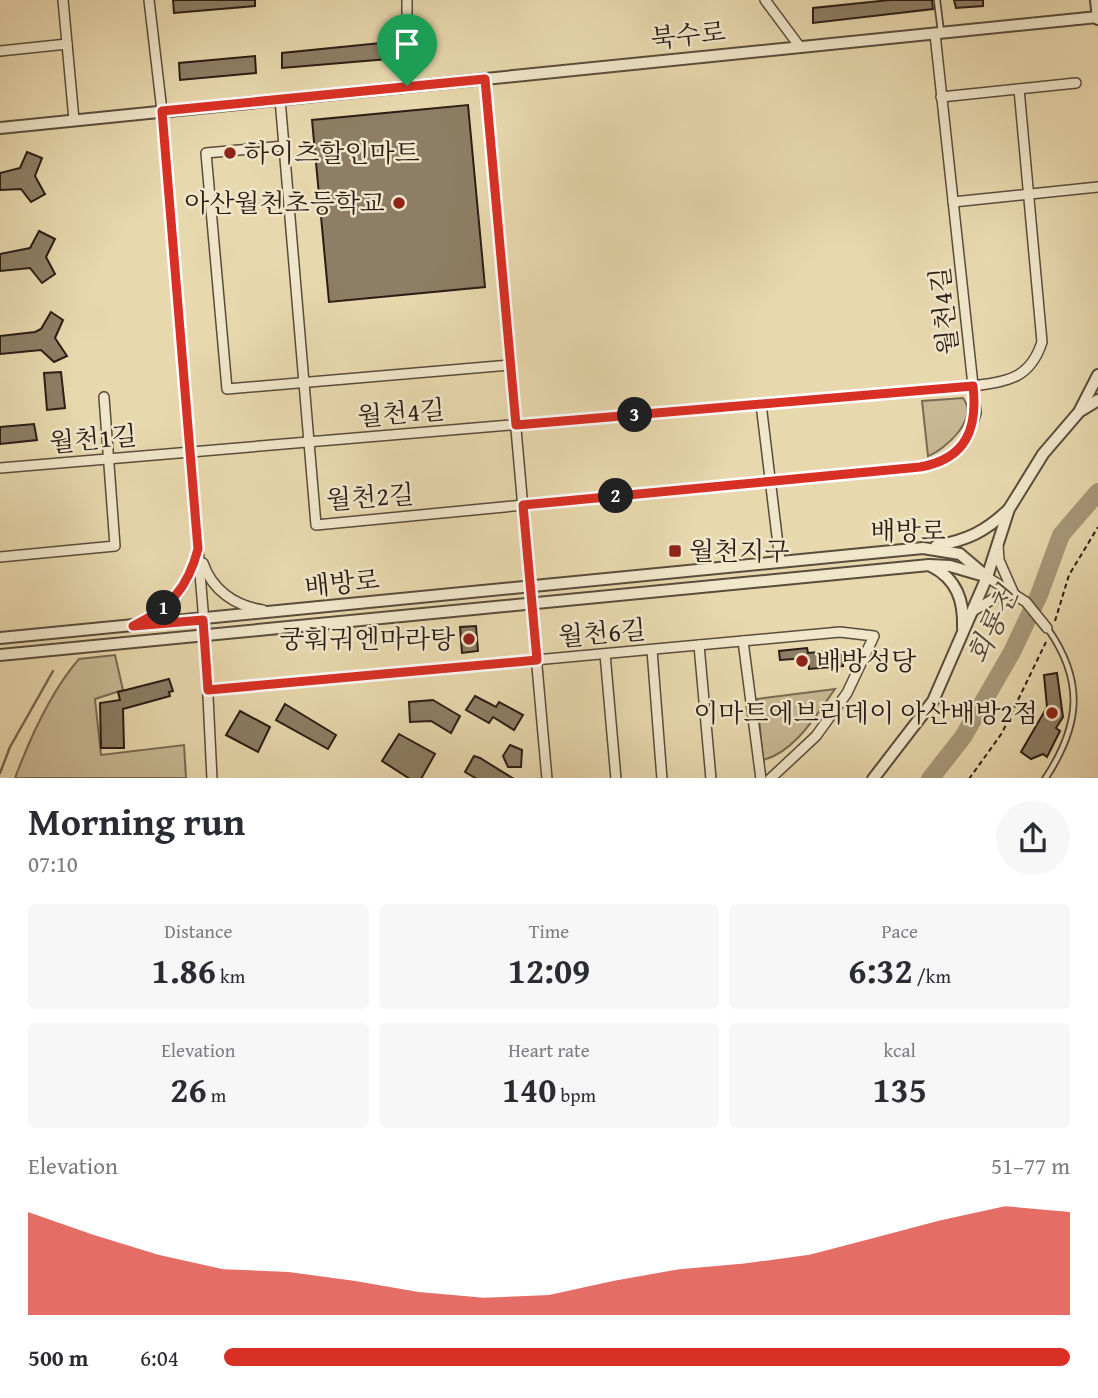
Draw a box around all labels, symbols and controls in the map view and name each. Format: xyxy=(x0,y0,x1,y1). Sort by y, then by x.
street label: 북수로 xyxy=(648,11,727,58)
pin xyxy=(377,14,437,86)
icon: arrive xyxy=(388,25,426,63)
place label: 하이츠할인마트 xyxy=(244,133,420,172)
marker: 하이츠할인마트 xyxy=(222,145,238,161)
place label: 아산월천초등학교 xyxy=(184,183,385,222)
marker: 아산월천초등학교 xyxy=(391,195,407,211)
street label: 월천4길 xyxy=(920,265,967,357)
street label: 월천4길 xyxy=(355,389,446,436)
pin: 3 xyxy=(618,398,652,432)
text: 3 xyxy=(630,400,639,428)
street label: 월천1길 xyxy=(47,415,138,462)
street label: 월천2길 xyxy=(325,474,415,519)
pin: 2 xyxy=(598,478,634,514)
text: 2 xyxy=(611,481,620,509)
street label: 배방로 xyxy=(870,511,946,550)
place label: 월천지구 xyxy=(689,531,789,570)
marker: 월천지구 xyxy=(667,543,683,559)
street label: 배방로 xyxy=(302,559,381,606)
water label: 회룡천 xyxy=(956,578,1028,670)
pin: 1 xyxy=(146,590,182,626)
text: 1 xyxy=(159,593,168,621)
street label: 월천6길 xyxy=(556,609,647,656)
place label: 궁훠궈엔마라탕 xyxy=(279,619,455,658)
marker: 궁훠궈엔마라탕 xyxy=(461,631,477,647)
place label: 배방성당 xyxy=(816,641,916,680)
marker: 배방성당 xyxy=(794,653,810,669)
place label: 이마트에브리데이 아산배방2점 xyxy=(693,693,1038,732)
marker: 이마트에브리데이 아산배방2점 xyxy=(1044,705,1060,721)
text: Morning run xyxy=(28,793,245,849)
button: share xyxy=(996,801,1070,875)
text: 07:10 xyxy=(28,847,78,880)
text: Distance xyxy=(164,917,232,945)
text: Time xyxy=(529,917,569,945)
text: Pace xyxy=(881,917,918,945)
text: 1.86 xyxy=(152,945,216,996)
text: 12:09 xyxy=(508,945,590,996)
text: 6:32 xyxy=(848,945,913,996)
text: km xyxy=(216,962,245,990)
text: /km xyxy=(913,962,951,990)
text: Elevation xyxy=(161,1036,236,1064)
text: Heart rate xyxy=(508,1036,590,1064)
text: kcal xyxy=(883,1036,916,1064)
text: 26 xyxy=(170,1064,207,1115)
text: 140 xyxy=(502,1064,556,1115)
text: 135 xyxy=(872,1064,927,1115)
text: m xyxy=(207,1081,226,1109)
text: bpm xyxy=(556,1081,596,1109)
text: Elevation xyxy=(28,1149,118,1182)
text: 51–77 m xyxy=(991,1149,1070,1182)
text: 500 m xyxy=(28,1341,89,1374)
text: 6:04 xyxy=(140,1341,179,1374)

